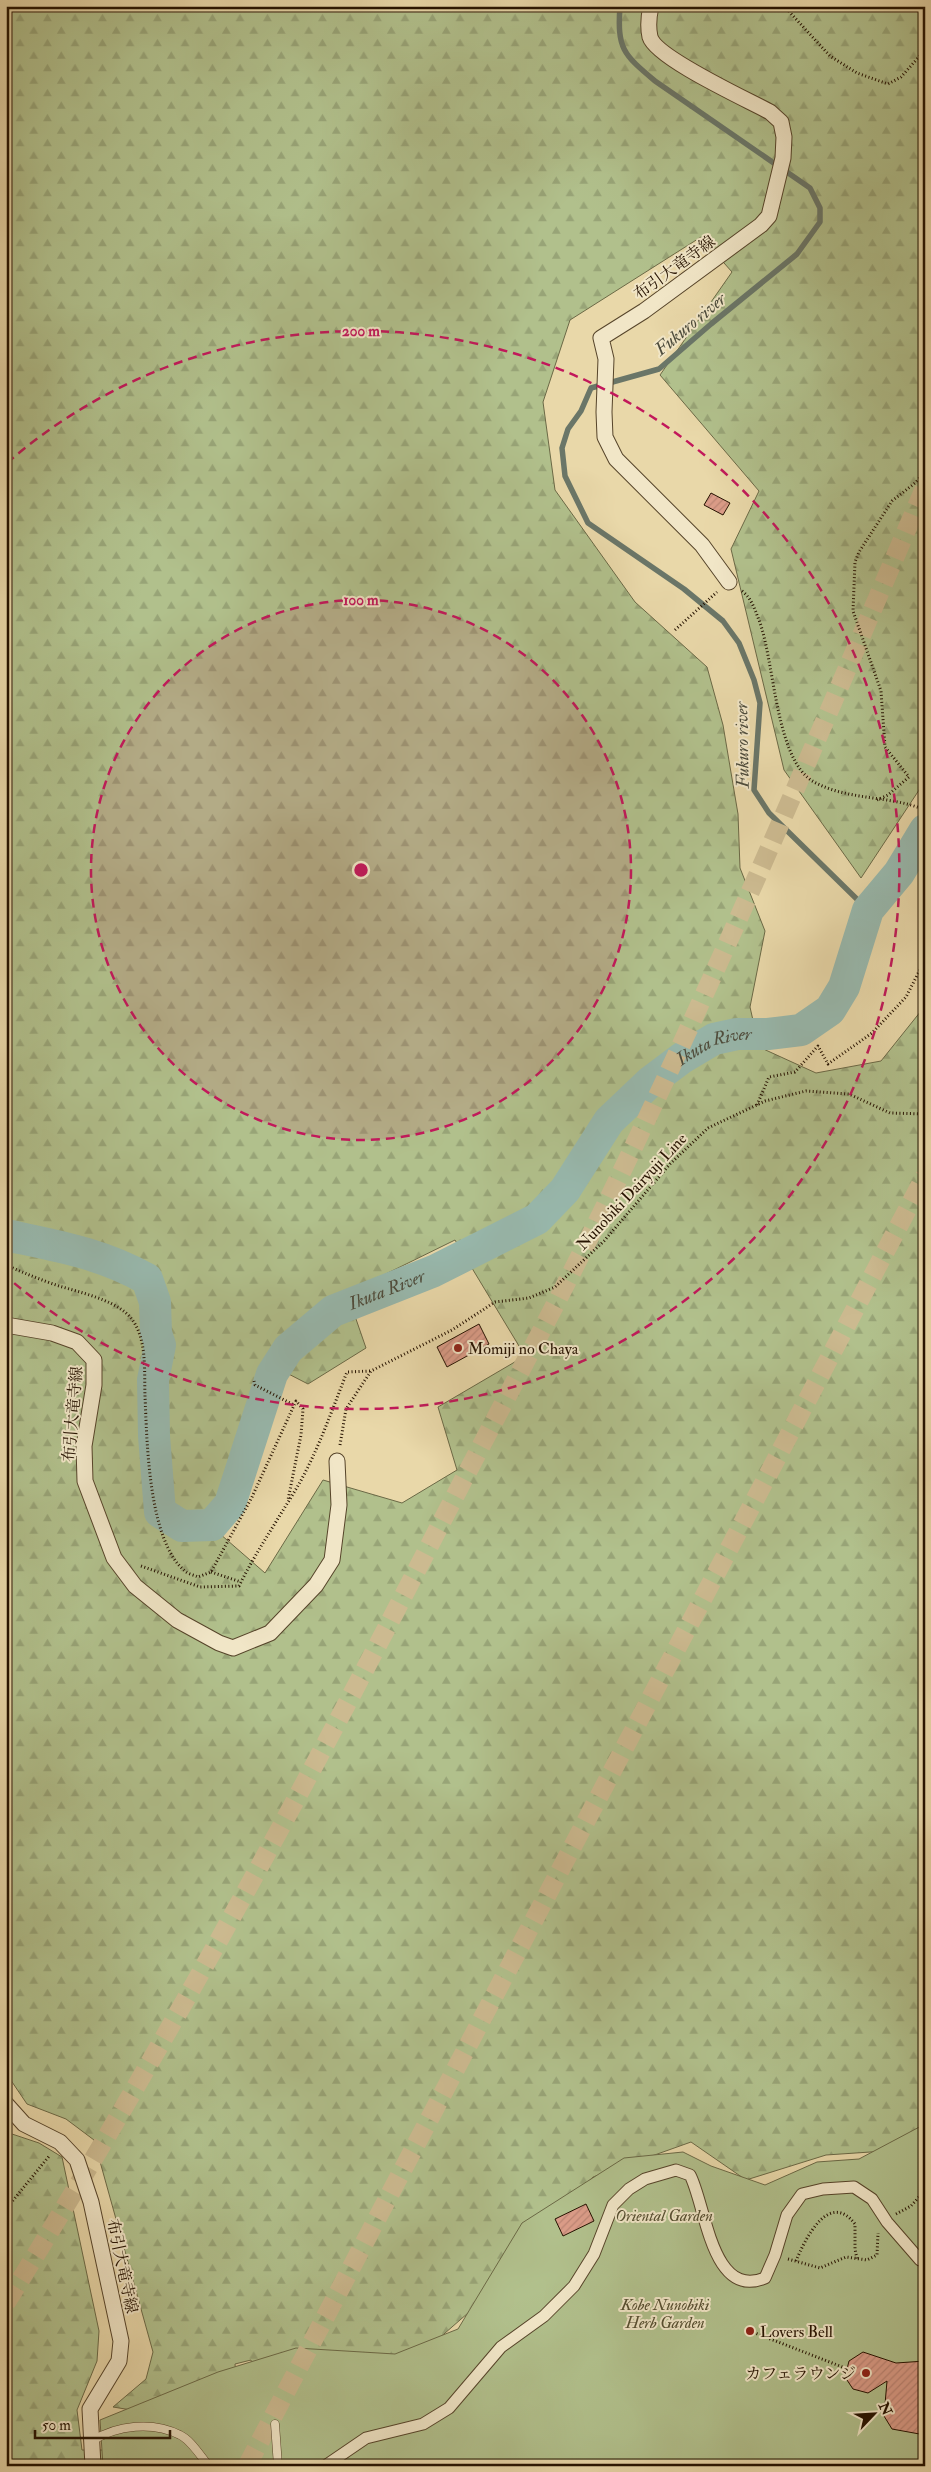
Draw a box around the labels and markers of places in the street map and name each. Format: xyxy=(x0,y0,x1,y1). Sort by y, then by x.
centre of rings xyxy=(352,861,370,879)
place label: Momiji no Chaya xyxy=(468,1339,579,1359)
marker: Momiji no Chaya xyxy=(452,1342,464,1354)
place label: Lovers Bell xyxy=(760,2322,833,2342)
marker: Lovers Bell xyxy=(744,2325,756,2337)
place label: カフェラウンジ xyxy=(745,2364,856,2384)
marker: カフェラウンジ xyxy=(860,2367,872,2379)

